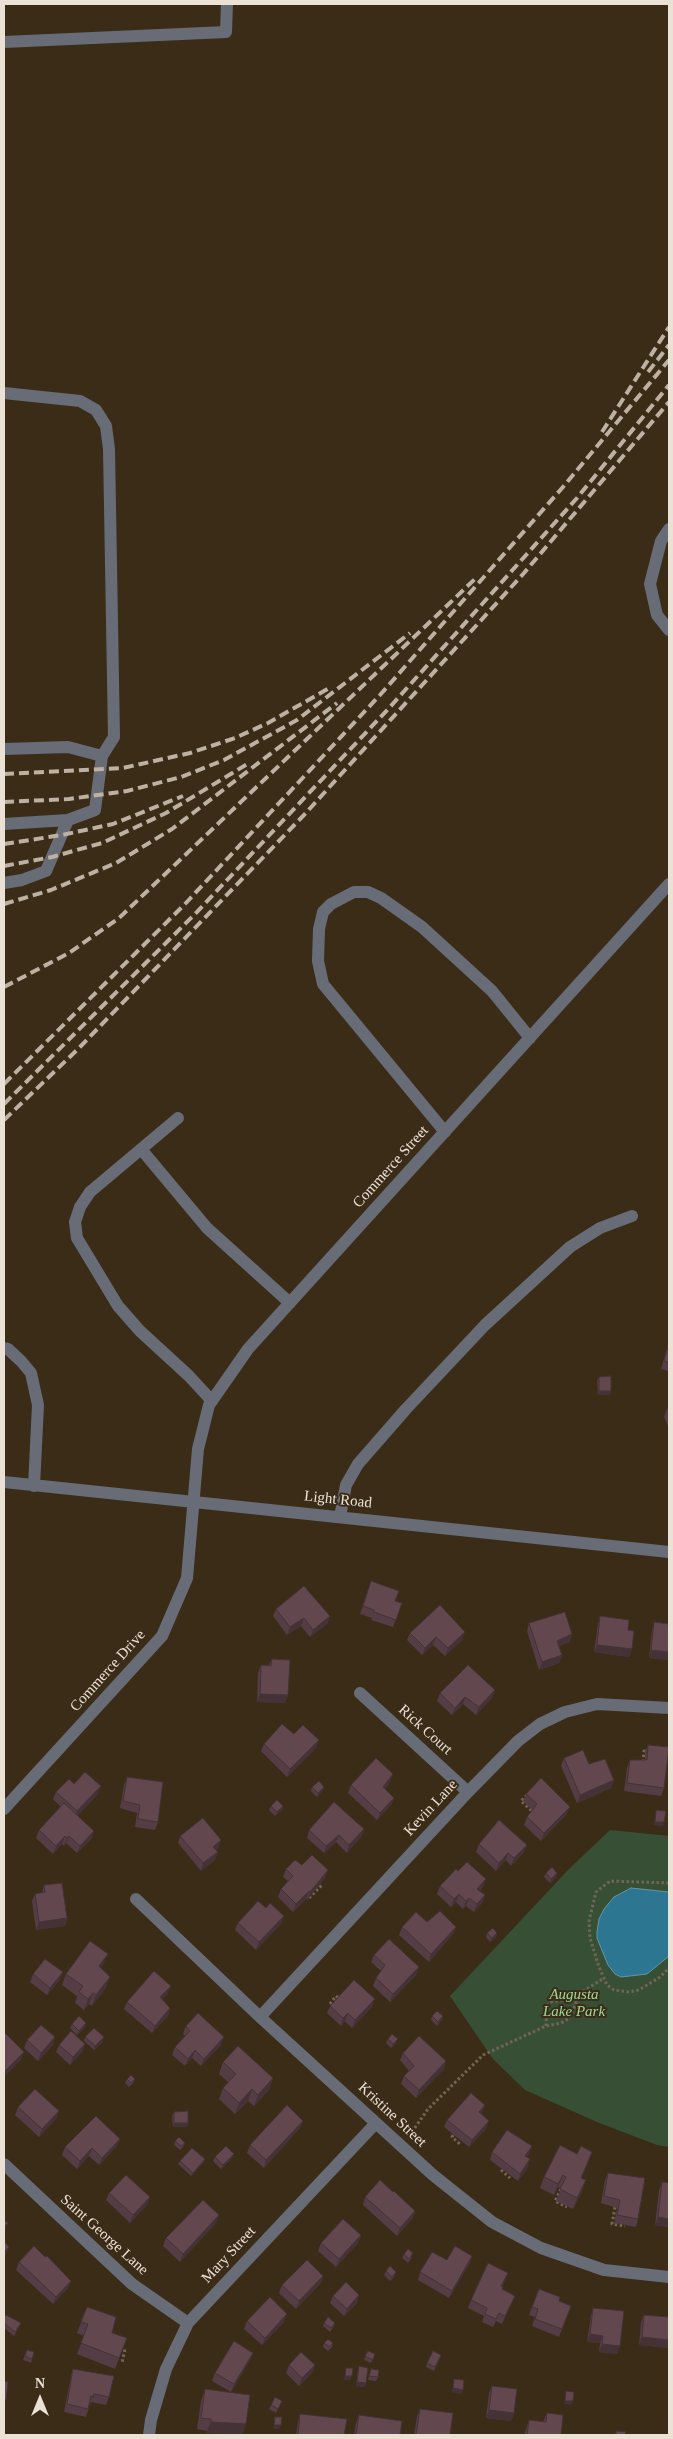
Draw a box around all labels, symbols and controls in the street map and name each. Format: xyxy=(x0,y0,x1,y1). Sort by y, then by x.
street label: Commerce Street xyxy=(349,1122,433,1212)
street label: Light Road xyxy=(303,1488,373,1512)
street label: Commerce Drive xyxy=(67,1626,149,1716)
street label: Rick Court xyxy=(394,1701,456,1759)
street label: Kevin Lane xyxy=(400,1776,462,1840)
park label: Augusta Lake Park xyxy=(543,1986,605,2021)
street label: Kristine Street xyxy=(354,2079,430,2151)
street label: Saint George Lane xyxy=(56,2191,152,2279)
street label: Mary Street xyxy=(198,2223,260,2287)
north arrow xyxy=(15,2374,65,2424)
text: N xyxy=(35,2376,45,2391)

